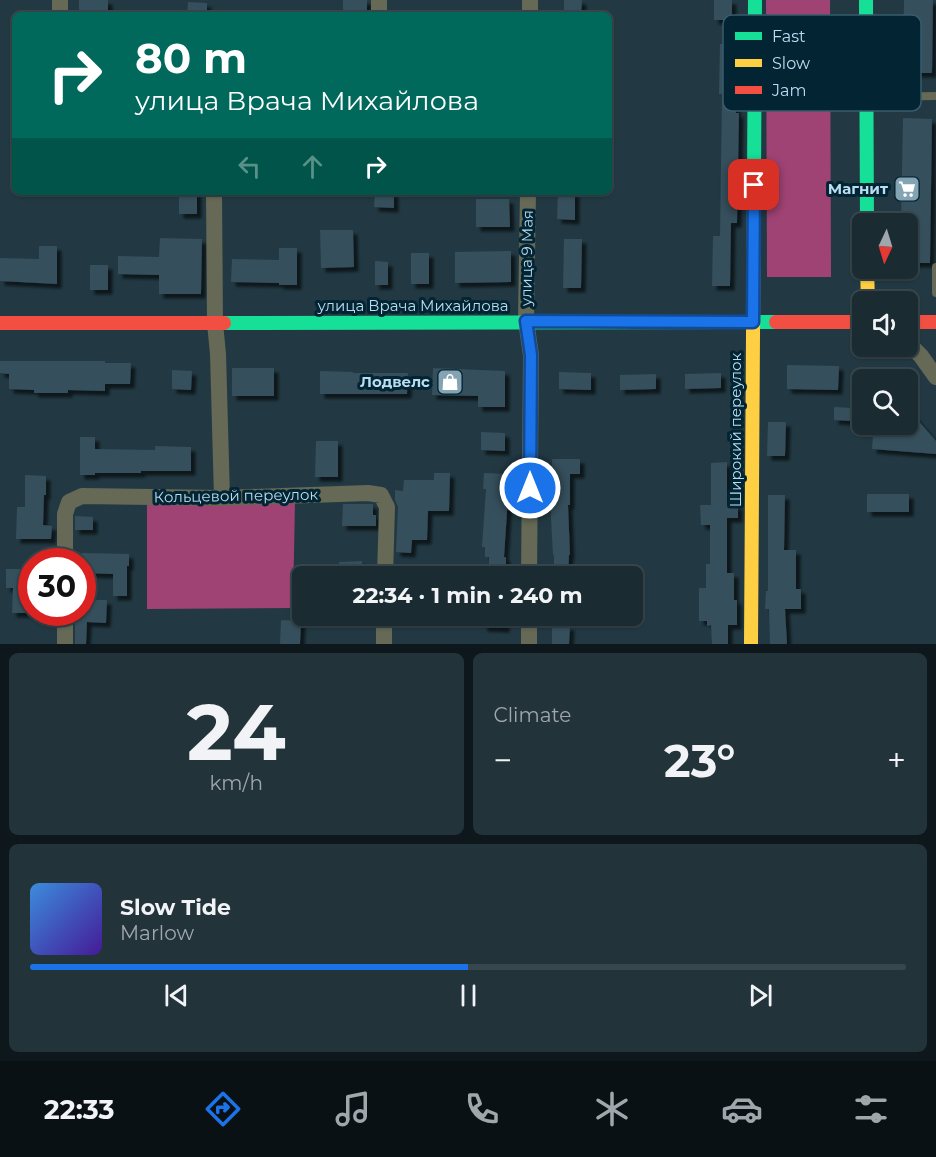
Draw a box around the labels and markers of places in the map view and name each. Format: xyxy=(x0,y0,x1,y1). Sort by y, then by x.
pin xyxy=(728,159,779,210)
supermarket icon: Магнит xyxy=(892,174,922,204)
place label: Магнит xyxy=(828,179,888,198)
shop icon: Лодвелс xyxy=(435,367,465,397)
place label: Лодвелс xyxy=(360,372,430,391)

